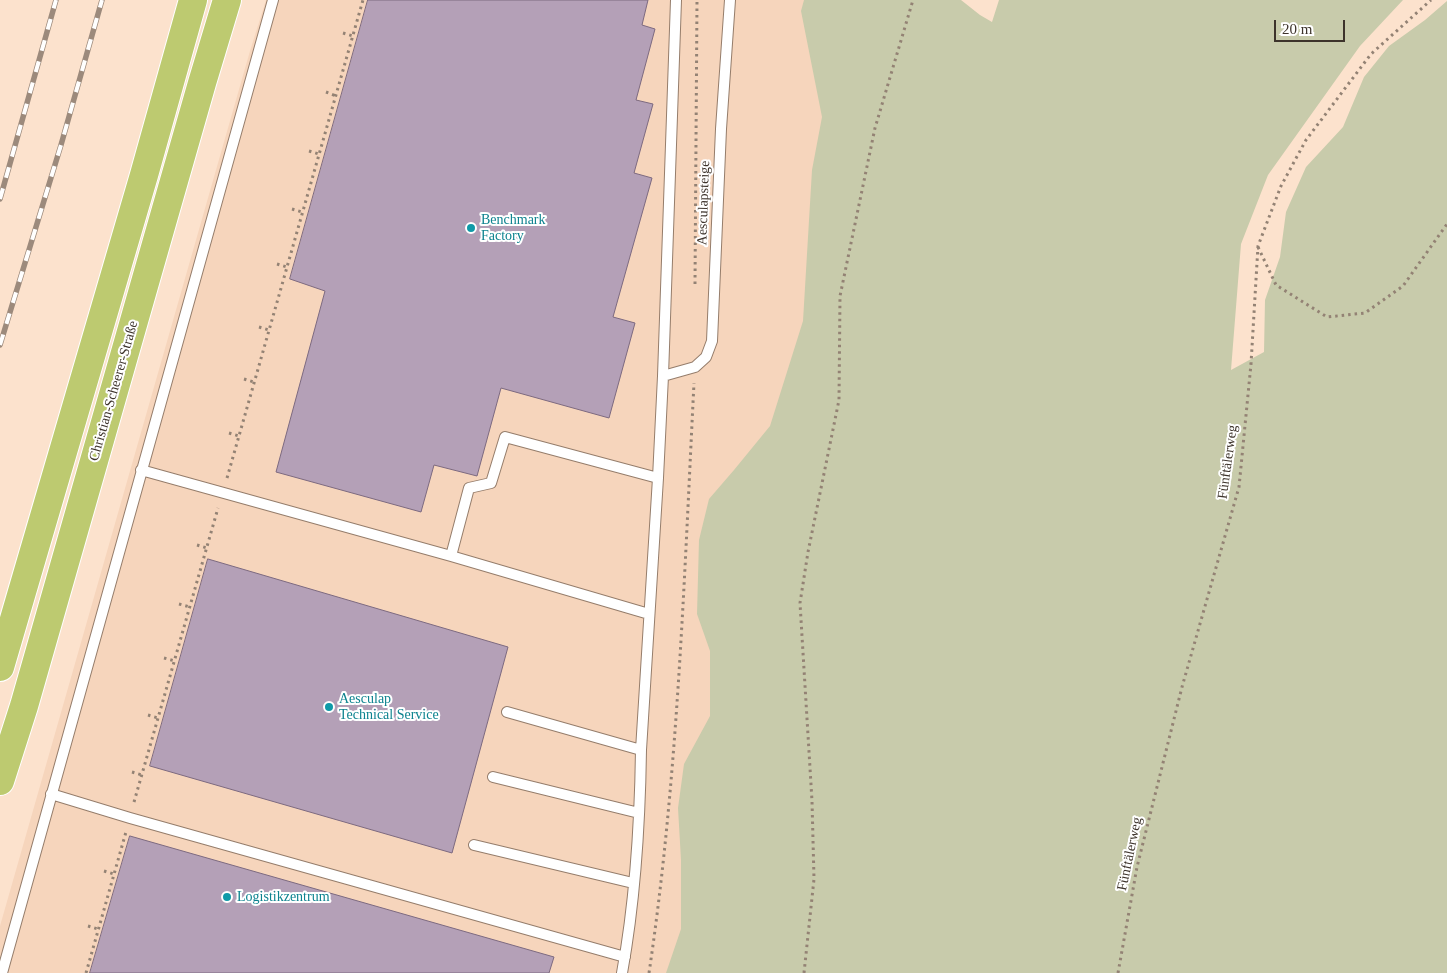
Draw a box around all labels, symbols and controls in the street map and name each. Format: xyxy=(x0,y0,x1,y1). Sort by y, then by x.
scale bar xyxy=(1277,10,1348,42)
text: 20 m xyxy=(1282,21,1312,37)
street label: Aesculapsteige xyxy=(694,160,714,246)
place label: Benchmark Factory xyxy=(481,212,546,244)
marker: Benchmark Factory xyxy=(465,222,477,234)
street label: Christian-Scheerer-Straße xyxy=(86,319,142,463)
street label: Fünftälerweg xyxy=(1214,424,1242,500)
place label: Aesculap Technical Service xyxy=(339,691,439,724)
marker: Aesculap Technical Service xyxy=(323,701,335,713)
street label: Fünftälerweg xyxy=(1114,816,1146,892)
place label: Logistikzentrum xyxy=(237,889,330,905)
marker: Logistikzentrum xyxy=(221,891,233,903)

